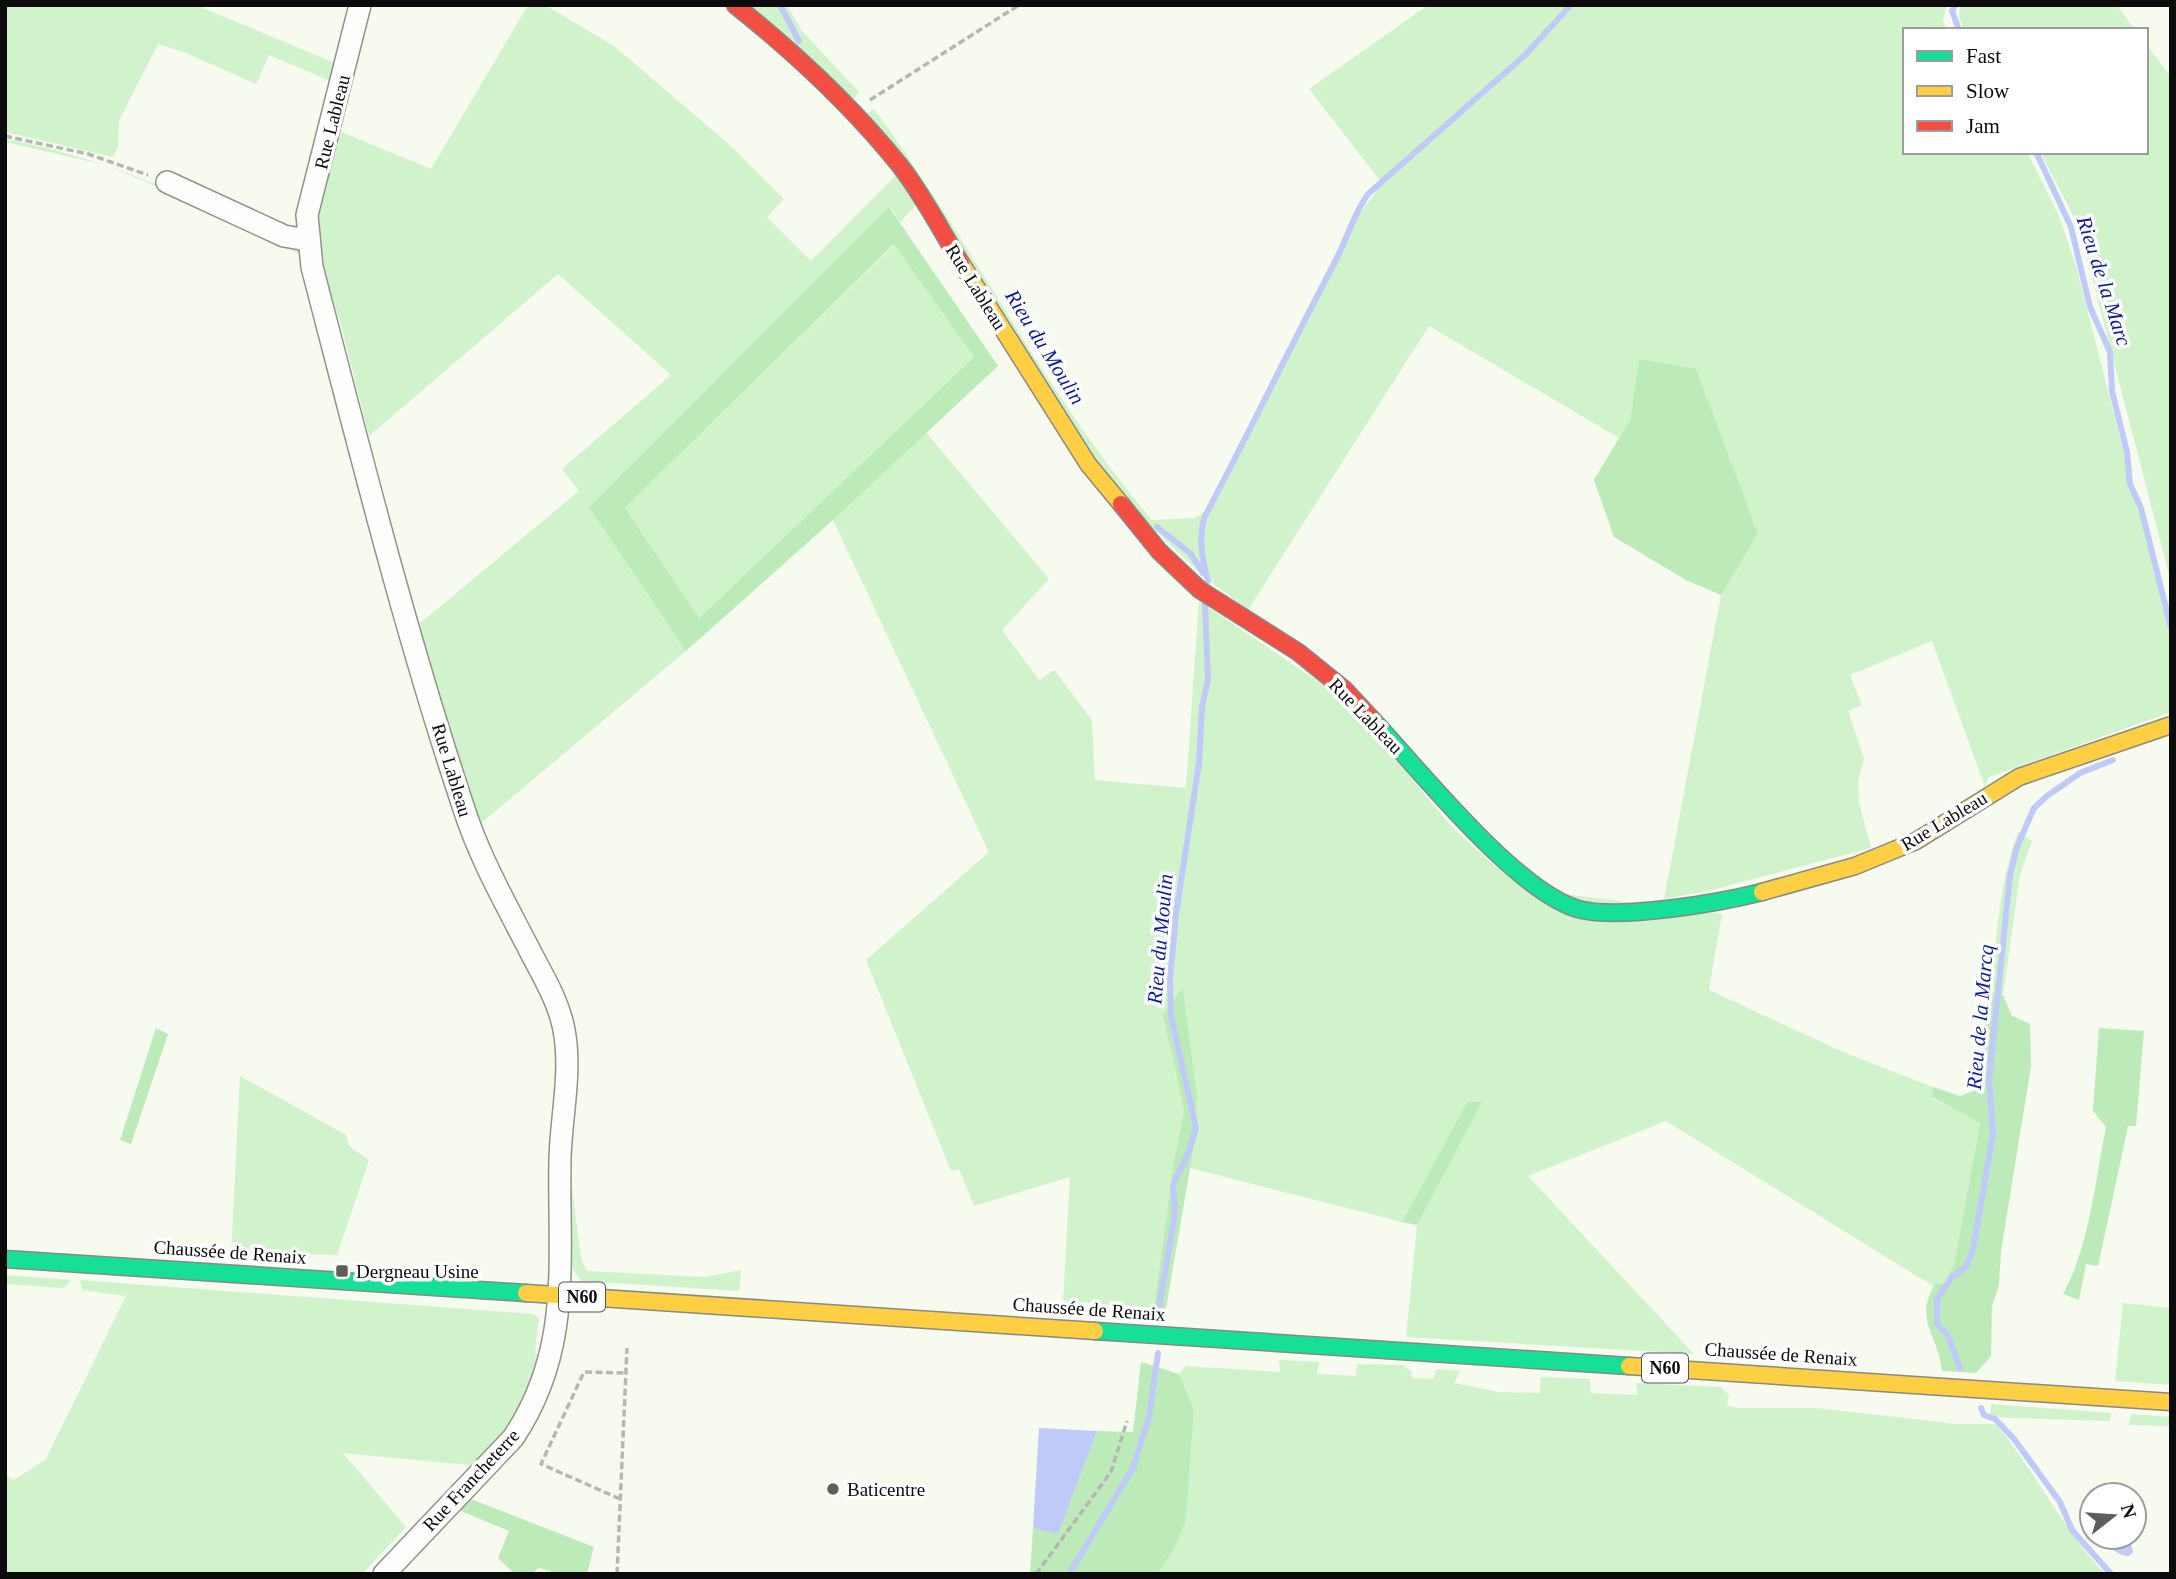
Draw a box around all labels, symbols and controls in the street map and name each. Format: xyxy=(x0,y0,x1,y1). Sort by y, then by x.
legend xyxy=(1903,28,2148,154)
text: Fast xyxy=(1966,44,2001,68)
street label: Rue Lableau xyxy=(310,72,354,171)
text: Slow xyxy=(1966,79,2010,103)
text: Jam xyxy=(1966,114,2000,138)
water label: Rieu de la Marc xyxy=(2071,212,2136,350)
street label: Rue Lableau xyxy=(942,240,1011,334)
water label: Rieu du Moulin xyxy=(1000,284,1090,409)
street label: Rue Lableau xyxy=(1325,674,1407,758)
street label: Rue Lableau xyxy=(428,721,476,820)
street label: Rue Lableau xyxy=(1897,787,1991,855)
water label: Rieu du Moulin xyxy=(1142,873,1178,1006)
water label: Rieu de la Marcq xyxy=(1962,943,1998,1092)
street label: Chaussée de Renaix xyxy=(153,1236,308,1268)
place label: Dergneau Usine xyxy=(356,1261,479,1282)
marker: Dergneau Usine xyxy=(334,1263,350,1279)
road number: N60 xyxy=(559,1282,605,1312)
street label: Chaussée de Renaix xyxy=(1012,1293,1167,1325)
street label: Chaussée de Renaix xyxy=(1704,1338,1859,1370)
road number: N60 xyxy=(1642,1353,1688,1382)
street label: Rue Francheterre xyxy=(419,1425,523,1535)
place label: Baticentre xyxy=(847,1479,925,1500)
marker: Baticentre xyxy=(825,1481,841,1497)
north arrow xyxy=(2078,1481,2148,1551)
text: N xyxy=(2117,1502,2141,1521)

